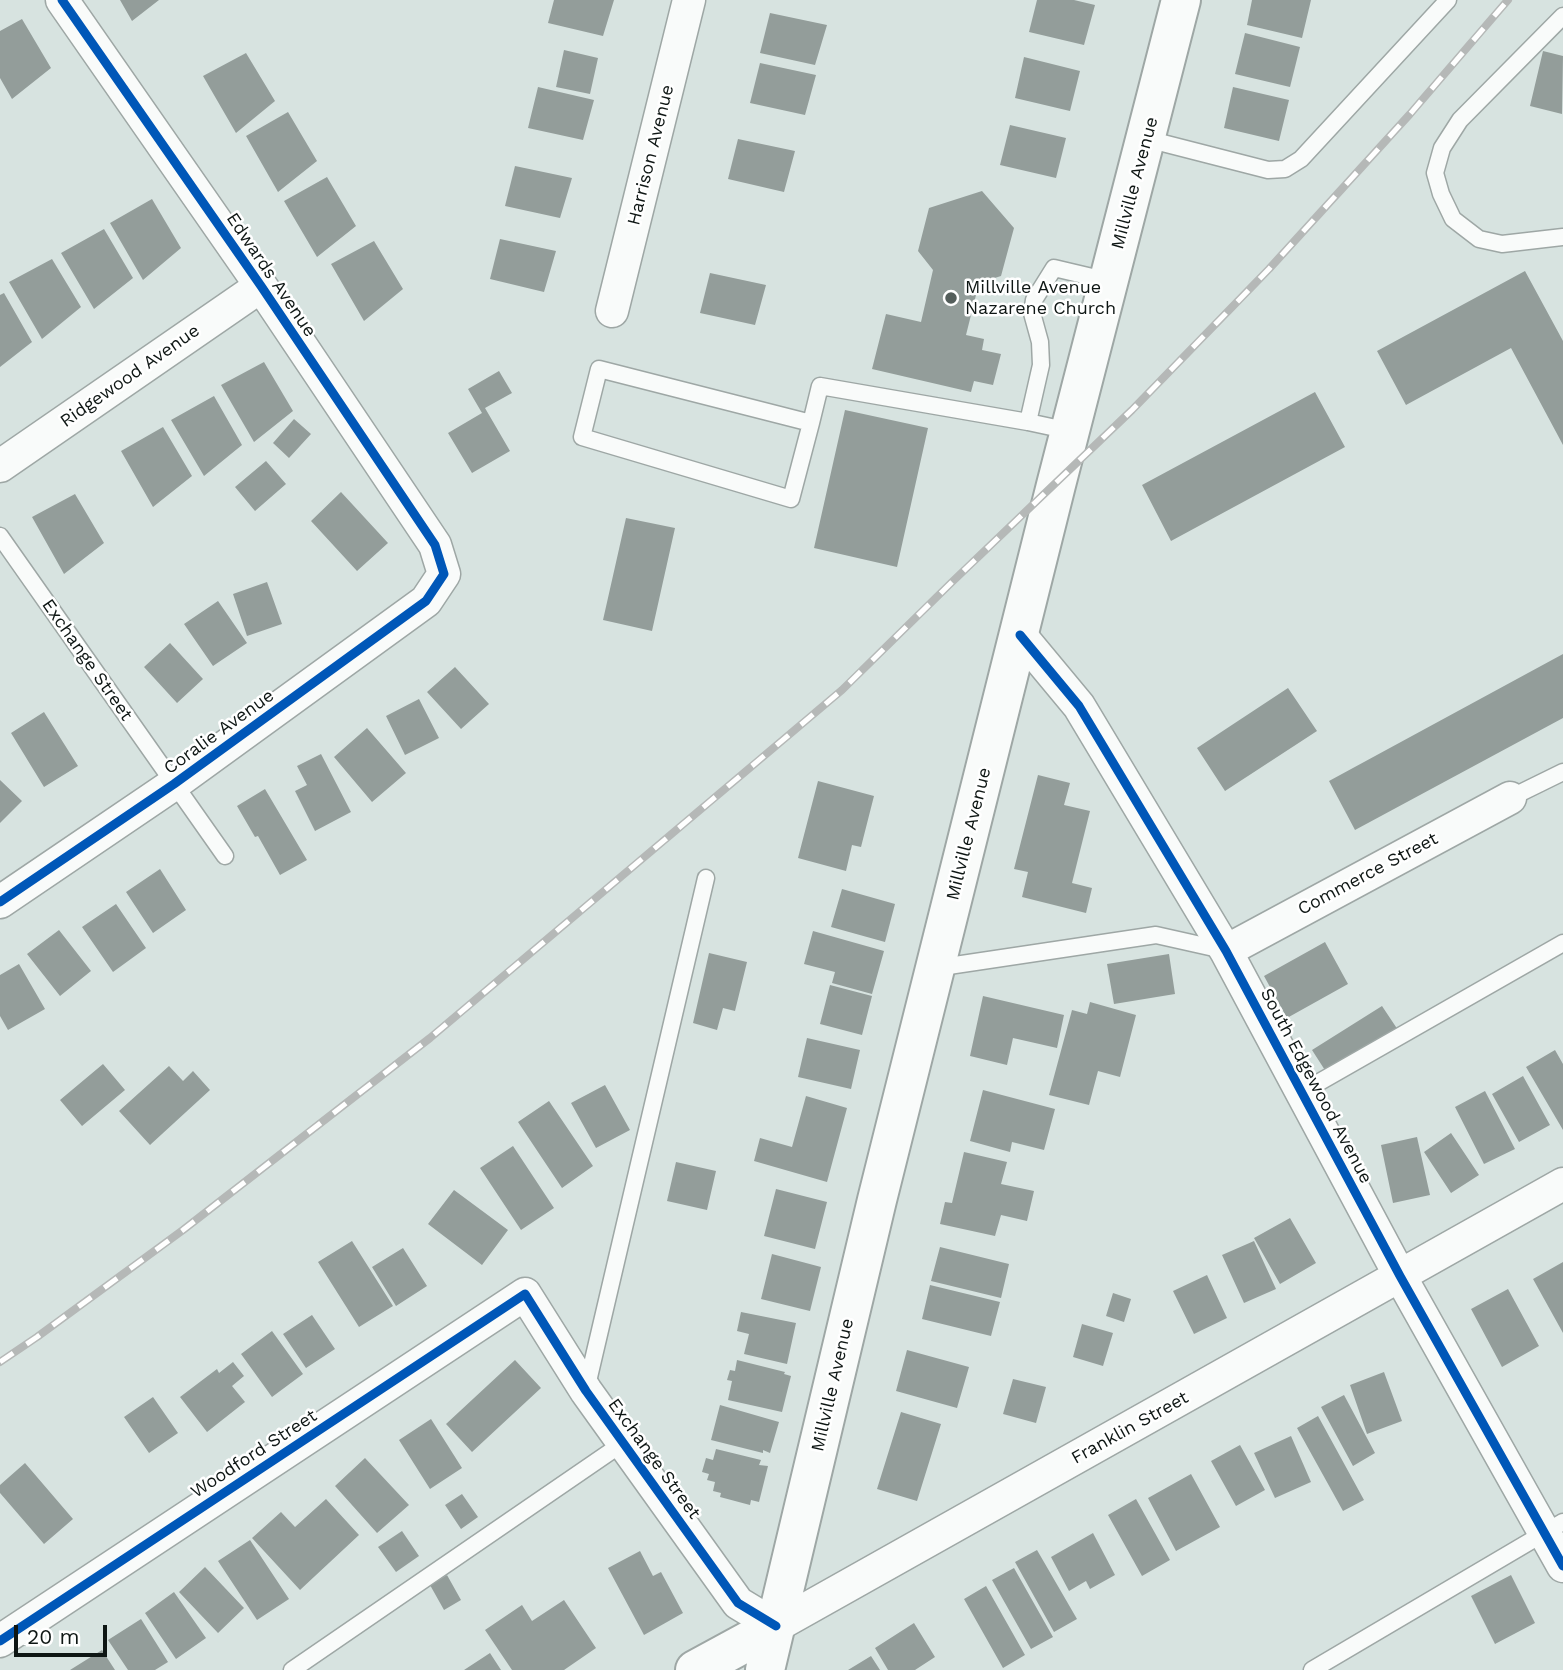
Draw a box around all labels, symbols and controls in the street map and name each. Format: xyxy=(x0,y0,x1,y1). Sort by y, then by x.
street label: Harrison Avenue xyxy=(623,83,679,227)
street label: Millville Avenue xyxy=(1107,114,1163,252)
street label: Edwards Avenue xyxy=(221,209,321,341)
place label: Millville Avenue Nazarene Church xyxy=(965,277,1116,320)
marker: Millville Avenue Nazarene Church xyxy=(943,290,959,306)
street label: Ridgewood Avenue xyxy=(56,320,204,432)
street label: Exchange Street xyxy=(37,595,137,725)
street label: Coralie Avenue xyxy=(160,685,278,779)
street label: Millville Avenue xyxy=(942,765,996,903)
street label: Commerce Street xyxy=(1294,828,1442,920)
street label: South Edgewood Avenue xyxy=(1255,985,1377,1187)
street label: Millville Avenue xyxy=(807,1316,859,1454)
street label: Franklin Street xyxy=(1068,1387,1192,1469)
street label: Exchange Street xyxy=(603,1395,705,1523)
street label: Woodford Street xyxy=(187,1405,321,1503)
scale bar xyxy=(18,1610,110,1654)
text: 20 m xyxy=(27,1624,79,1649)

